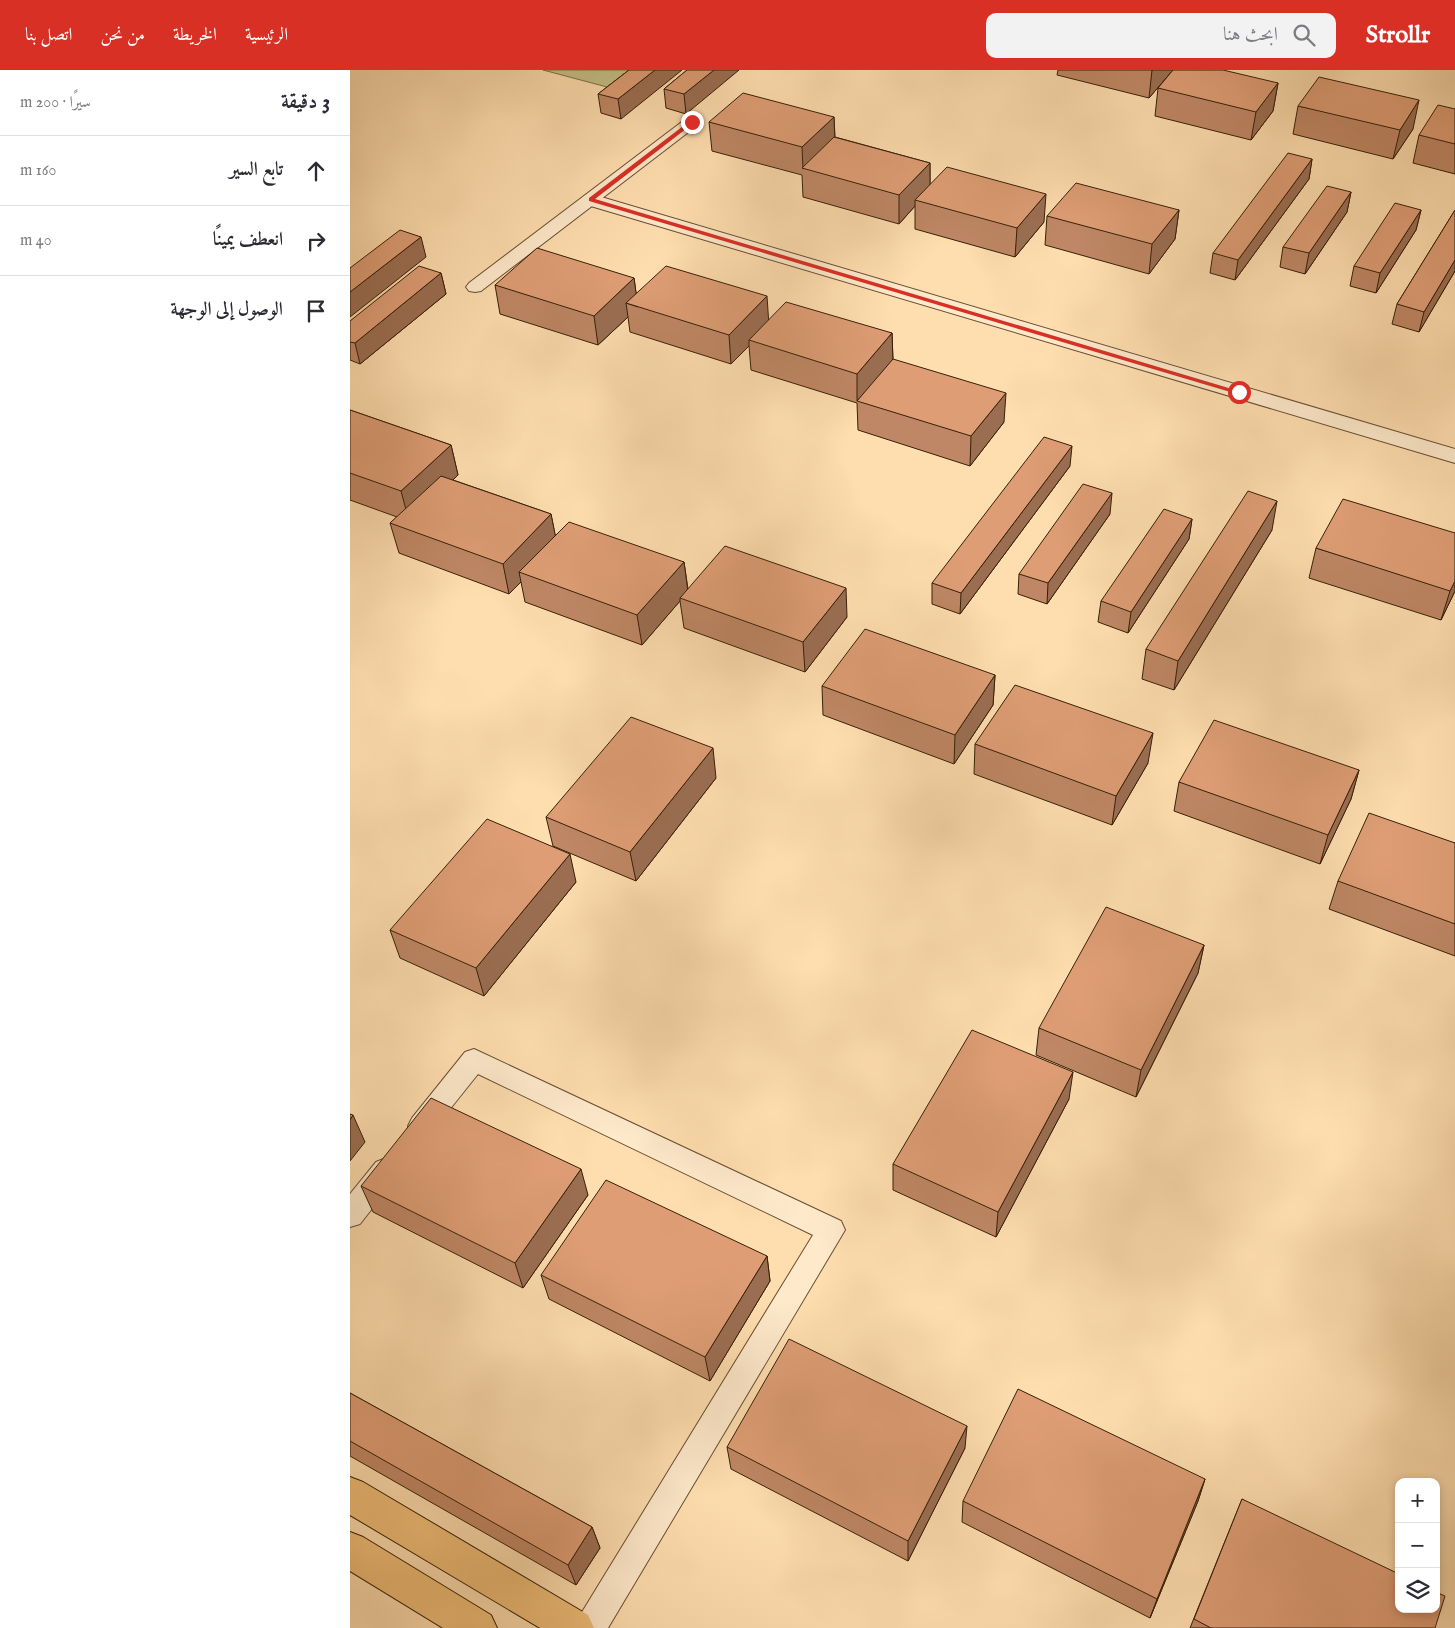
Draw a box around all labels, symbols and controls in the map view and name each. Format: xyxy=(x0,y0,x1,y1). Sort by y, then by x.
search box xyxy=(986,13,1336,58)
text: Strollr xyxy=(1366,20,1430,51)
icon: search xyxy=(1290,21,1318,49)
text: ابحث هنا xyxy=(1223,23,1278,47)
text: اتصل بنا xyxy=(25,24,72,47)
text: من نحن xyxy=(100,24,145,47)
text: الخريطة xyxy=(173,24,217,47)
text: الرئيسية xyxy=(245,24,288,47)
text: 3 دقيقة xyxy=(281,89,330,116)
text: سيرًا · 200 m xyxy=(20,93,91,113)
route end xyxy=(681,111,704,134)
icon: ahead xyxy=(302,157,330,185)
text: تابع السير xyxy=(229,158,283,182)
text: 160 m xyxy=(20,161,56,181)
icon: right xyxy=(302,227,330,255)
text: انعطف يمينًا xyxy=(213,228,283,252)
text: 40 m xyxy=(20,231,52,251)
icon: arrive xyxy=(302,297,330,325)
text: الوصول إلى الوجهة xyxy=(171,298,283,322)
route start xyxy=(1228,381,1251,404)
map controls xyxy=(1395,1478,1440,1613)
button: + xyxy=(1395,1478,1440,1523)
button: − xyxy=(1395,1523,1440,1568)
button: layers xyxy=(1395,1568,1440,1613)

